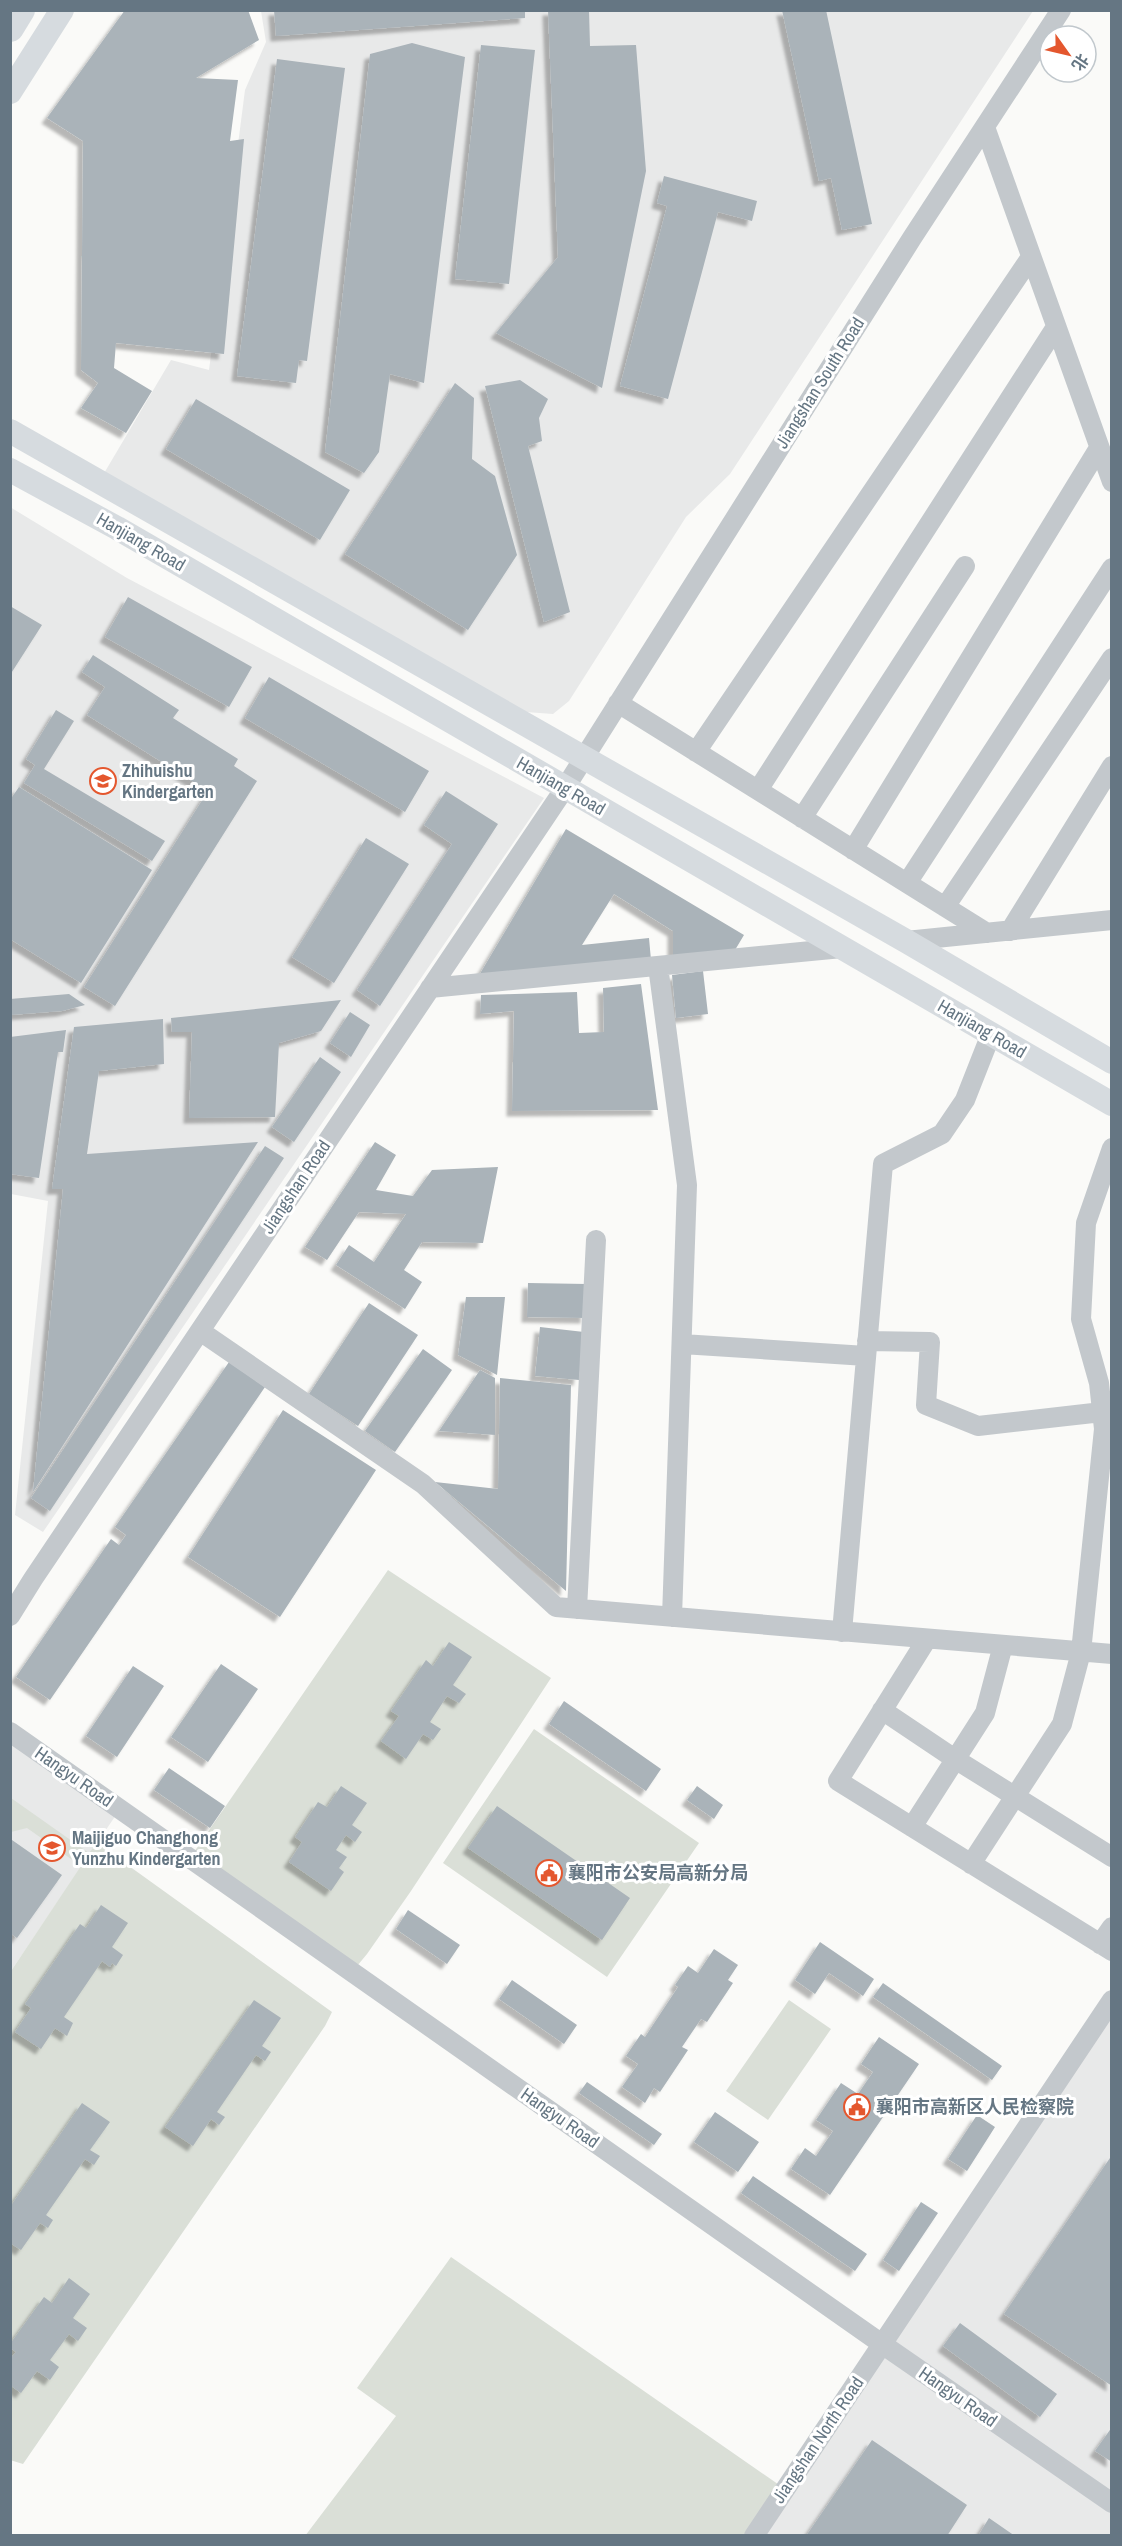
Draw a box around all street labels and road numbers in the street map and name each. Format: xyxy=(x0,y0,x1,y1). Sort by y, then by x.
street label: Jiangshan South Road xyxy=(769,312,870,453)
street label: Hanjiang Road xyxy=(92,506,190,577)
street label: Hanjiang Road xyxy=(512,750,610,821)
street label: Hanjiang Road xyxy=(933,993,1031,1064)
street label: Jiangshan Road xyxy=(255,1135,336,1238)
street label: Hangyu Road xyxy=(30,1740,118,1813)
street label: Hangyu Road xyxy=(516,2081,604,2154)
street label: Hangyu Road xyxy=(914,2360,1002,2433)
street label: Jiangshan North Road xyxy=(766,2372,869,2508)

